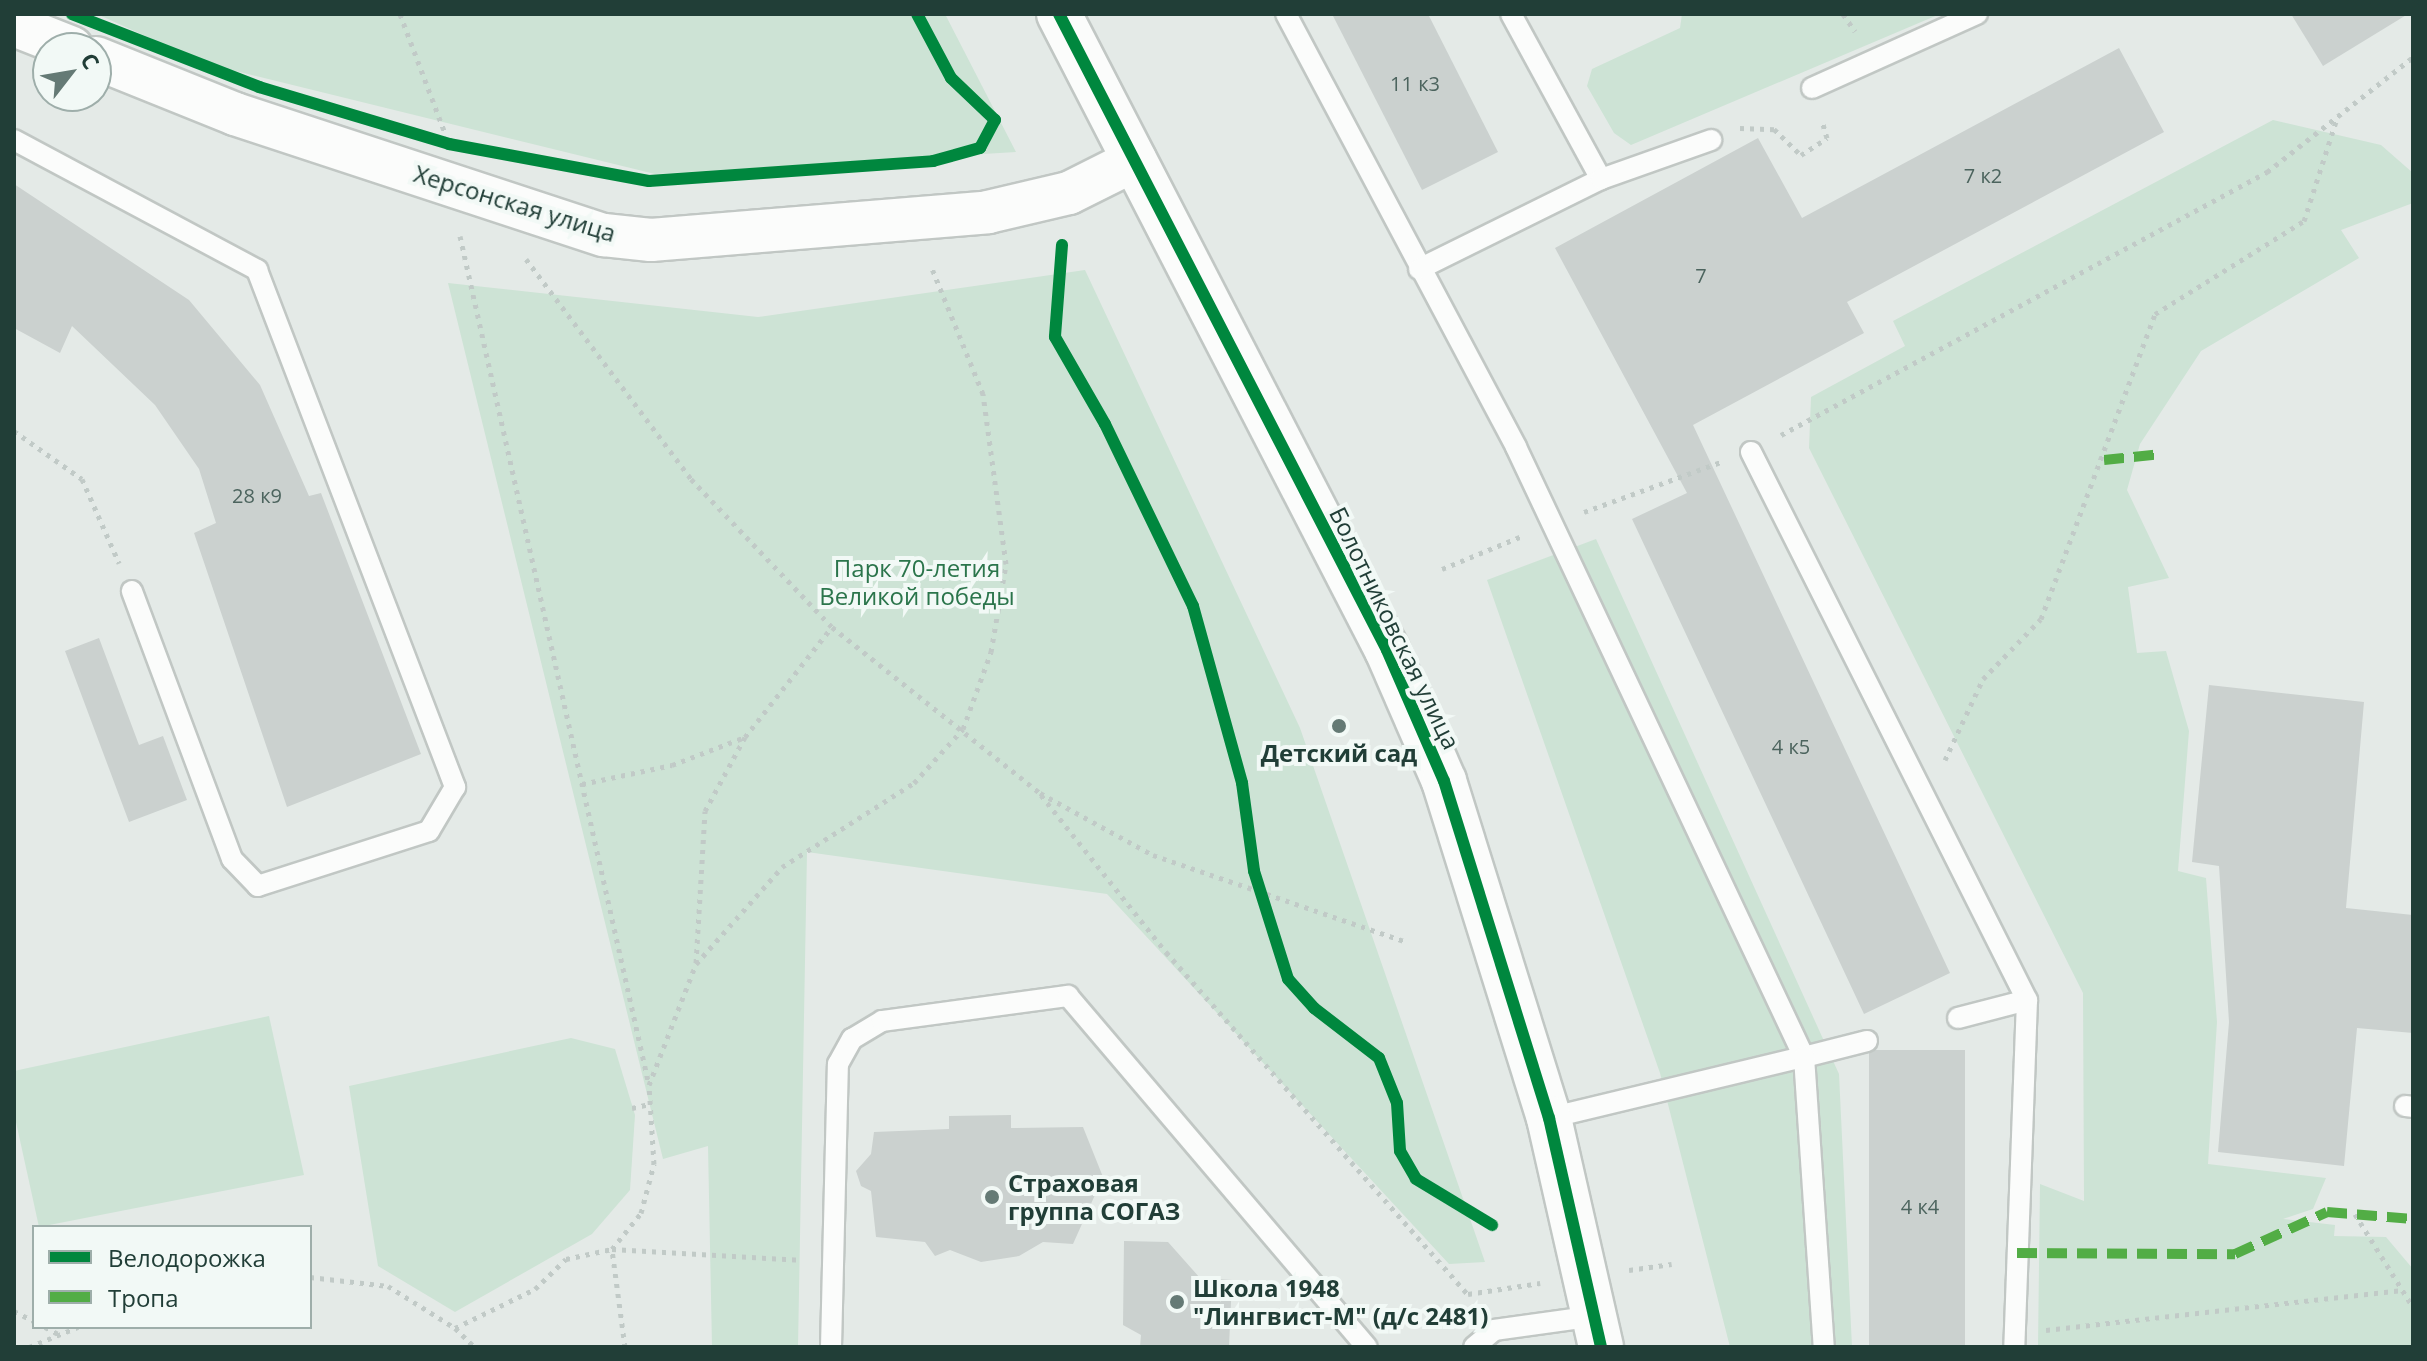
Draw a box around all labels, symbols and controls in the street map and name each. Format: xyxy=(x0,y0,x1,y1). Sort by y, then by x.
north arrow xyxy=(32,32,112,112)
text: С xyxy=(74,47,107,74)
house number: 11 к3 xyxy=(1390,71,1440,95)
street label: Херсонская улица xyxy=(411,159,619,247)
house number: 7 к2 xyxy=(1964,163,2002,187)
house number: 7 xyxy=(1695,263,1707,287)
house number: 28 к9 xyxy=(232,483,282,507)
street label: Болотниковская улица xyxy=(1324,502,1466,754)
park label: Парк 70-летия Великой победы xyxy=(819,554,1015,610)
marker: Детский сад xyxy=(1330,717,1348,735)
house number: 4 к5 xyxy=(1772,734,1810,758)
place label: Детский сад xyxy=(1261,739,1417,767)
place label: Страховая группа СОГАЗ xyxy=(1008,1169,1180,1225)
marker: Страховая группа СОГАЗ xyxy=(983,1188,1001,1206)
house number: 4 к4 xyxy=(1901,1194,1939,1218)
legend xyxy=(32,1225,312,1329)
text: Велодорожка xyxy=(108,1241,266,1274)
place label: Школа 1948 "Лингвист-М" (д/с 2481) xyxy=(1193,1274,1488,1330)
text: Тропа xyxy=(108,1281,179,1314)
marker: Школа 1948 "Лингвист-М" (д/с 2481) xyxy=(1168,1293,1186,1311)

